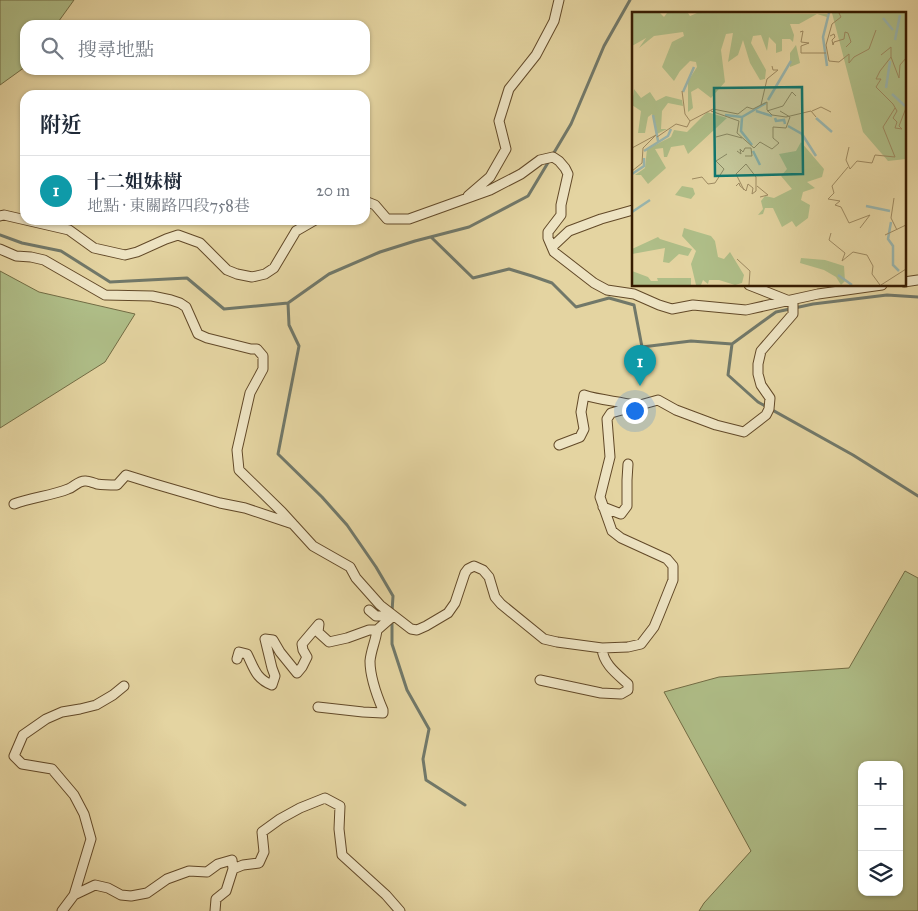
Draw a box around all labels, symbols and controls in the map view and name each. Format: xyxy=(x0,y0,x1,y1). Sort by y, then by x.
inset map xyxy=(632,12,906,286)
search box xyxy=(20,20,370,75)
icon: search xyxy=(38,34,66,62)
text: 搜尋地點 xyxy=(78,38,154,61)
text: 附近 xyxy=(40,112,82,138)
text: 十二姐妹樹 xyxy=(87,170,182,193)
text: 1 xyxy=(53,181,59,200)
text: 20 m xyxy=(316,181,350,200)
text: 地點 · 東關路四段758巷 xyxy=(87,196,250,215)
pin: 1 xyxy=(624,345,656,386)
your location xyxy=(622,398,648,424)
map controls xyxy=(858,761,903,896)
button: + xyxy=(858,761,903,806)
button: − xyxy=(858,806,903,851)
button: layers xyxy=(858,851,903,896)

